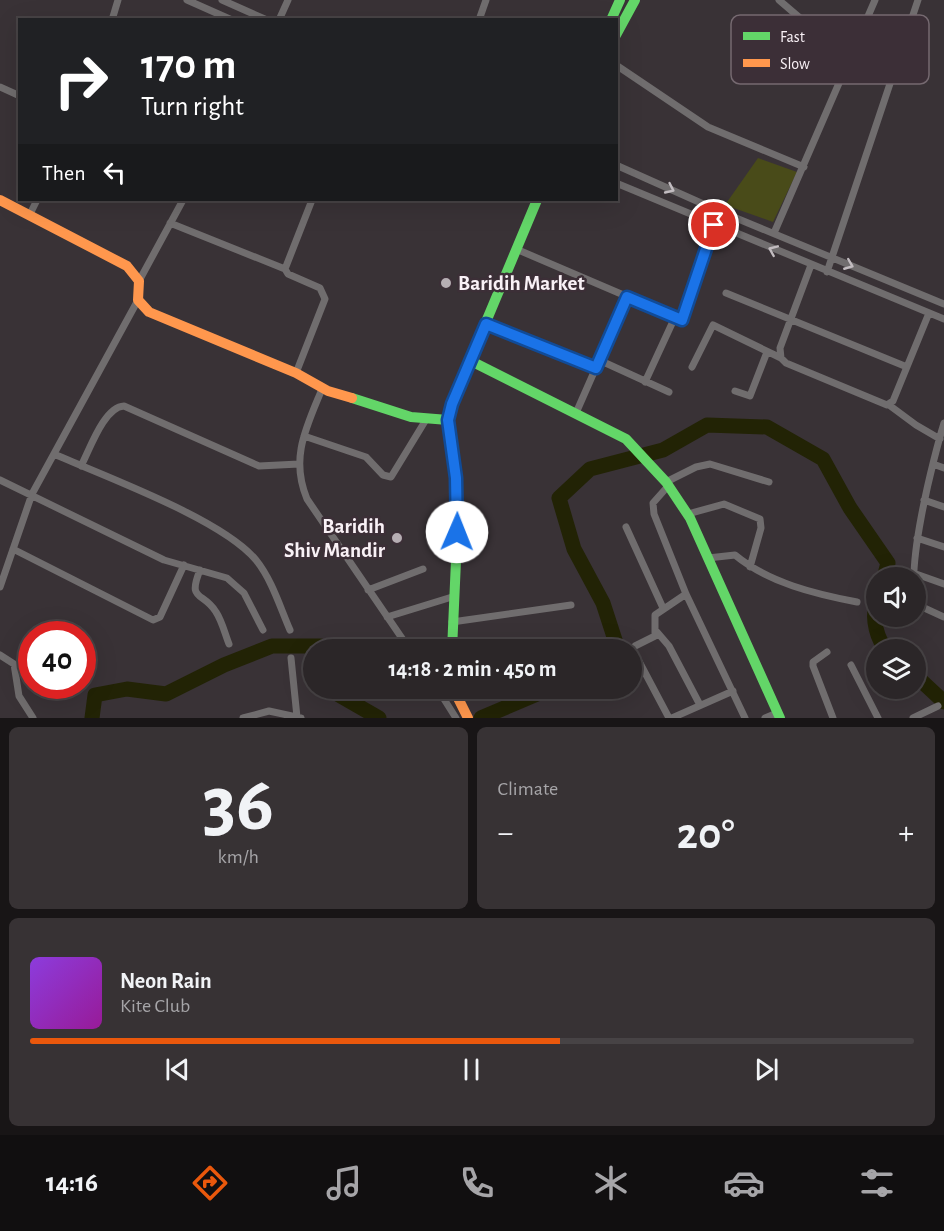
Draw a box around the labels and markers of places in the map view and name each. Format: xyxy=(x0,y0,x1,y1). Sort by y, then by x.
pin xyxy=(688,199,739,250)
place label: Baridih Market xyxy=(458,273,585,294)
marker: Baridih Market xyxy=(439,276,453,290)
place label: Baridih Shiv Mandir xyxy=(284,516,386,561)
marker: Baridih Shiv Mandir xyxy=(390,531,404,545)

